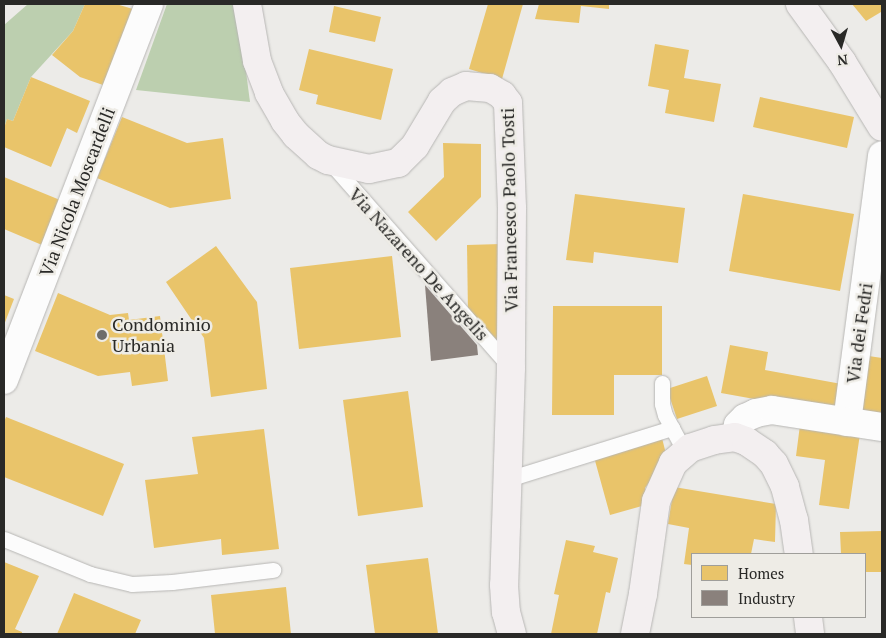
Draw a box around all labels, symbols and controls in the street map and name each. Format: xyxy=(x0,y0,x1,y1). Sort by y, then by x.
north arrow xyxy=(816,20,866,70)
text: N xyxy=(836,50,849,70)
street label: Via Nicola Moscardelli xyxy=(35,104,119,280)
street label: Via Francesco Paolo Tosti xyxy=(496,108,522,312)
street label: Via Nazareno De Angelis xyxy=(345,183,493,345)
street label: Via dei Fedri xyxy=(841,281,877,385)
place label: Condominio Urbania xyxy=(112,314,211,356)
marker: Condominio Urbania xyxy=(96,329,108,341)
legend xyxy=(691,553,866,618)
text: Homes xyxy=(738,563,784,583)
text: Industry xyxy=(738,588,795,608)

